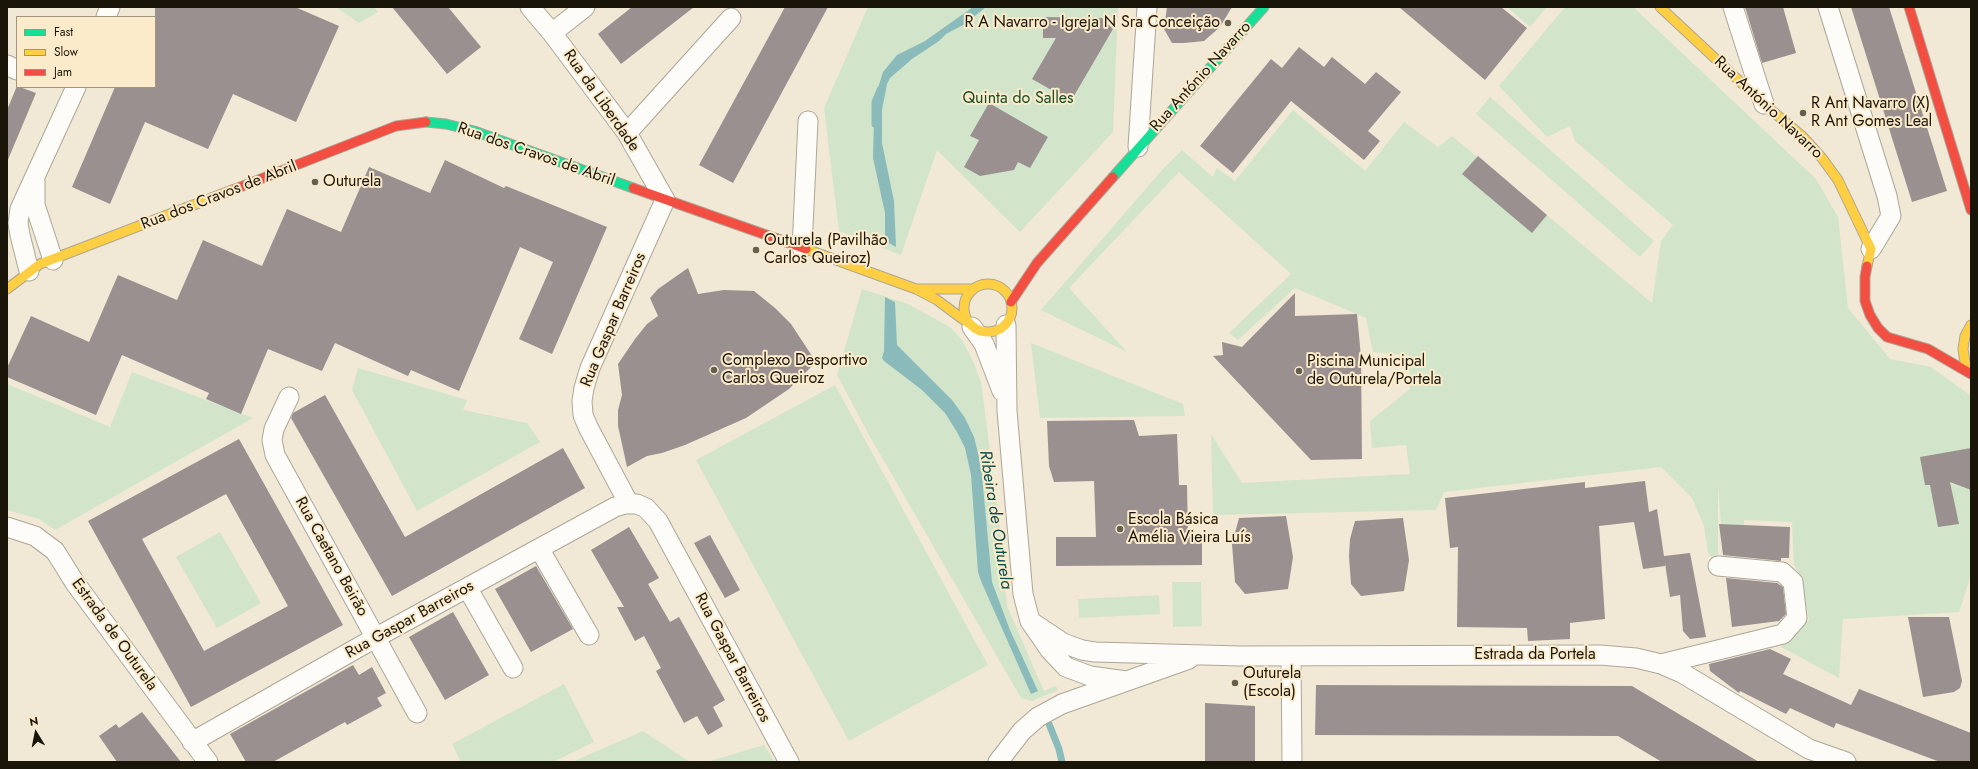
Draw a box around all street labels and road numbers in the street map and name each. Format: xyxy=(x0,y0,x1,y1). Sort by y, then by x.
street label: Rua António Navarro xyxy=(1146,18,1256,136)
street label: Rua da Liberdade xyxy=(559,46,643,156)
street label: Rua António Navarro xyxy=(1710,53,1826,163)
street label: Rua dos Cravos de Abril xyxy=(455,119,617,191)
street label: Rua dos Cravos de Abril xyxy=(139,157,299,235)
street label: Rua Gaspar Barreiros xyxy=(577,250,651,390)
street label: Rua Caetano Beirão xyxy=(290,494,372,620)
street label: Estrada de Outurela xyxy=(67,575,161,695)
street label: Rua Gaspar Barreiros xyxy=(343,577,477,663)
street label: Rua Gaspar Barreiros xyxy=(690,590,774,726)
street label: Estrada da Portela xyxy=(1474,645,1596,665)

